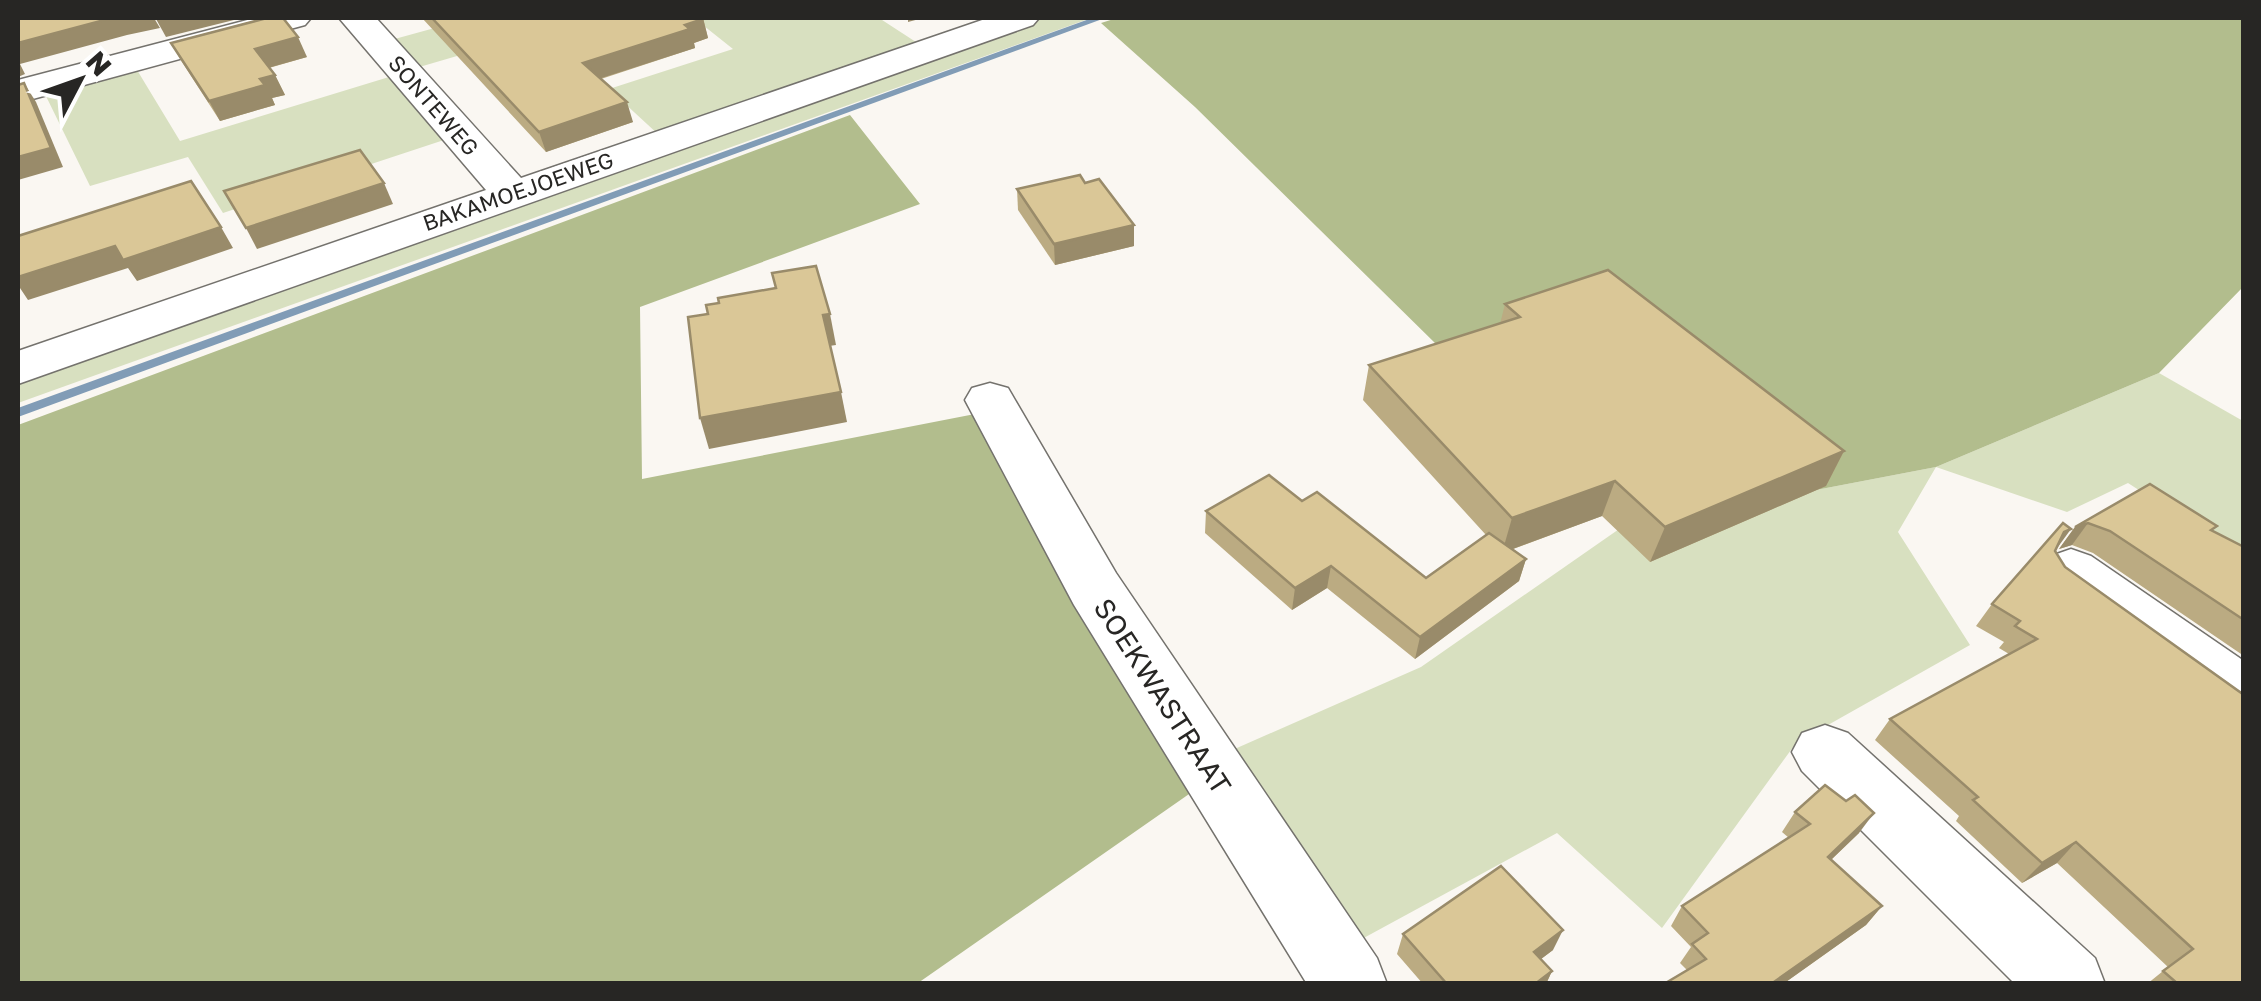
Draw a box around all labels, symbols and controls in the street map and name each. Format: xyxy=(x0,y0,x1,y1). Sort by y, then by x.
north arrow xyxy=(30,30,130,130)
text: N xyxy=(80,44,119,82)
street label: SONTEWEG xyxy=(383,49,485,161)
street label: BAKAMOEJOEWEG xyxy=(419,146,617,236)
street label: SOEKWASTRAAT xyxy=(1088,592,1238,800)

